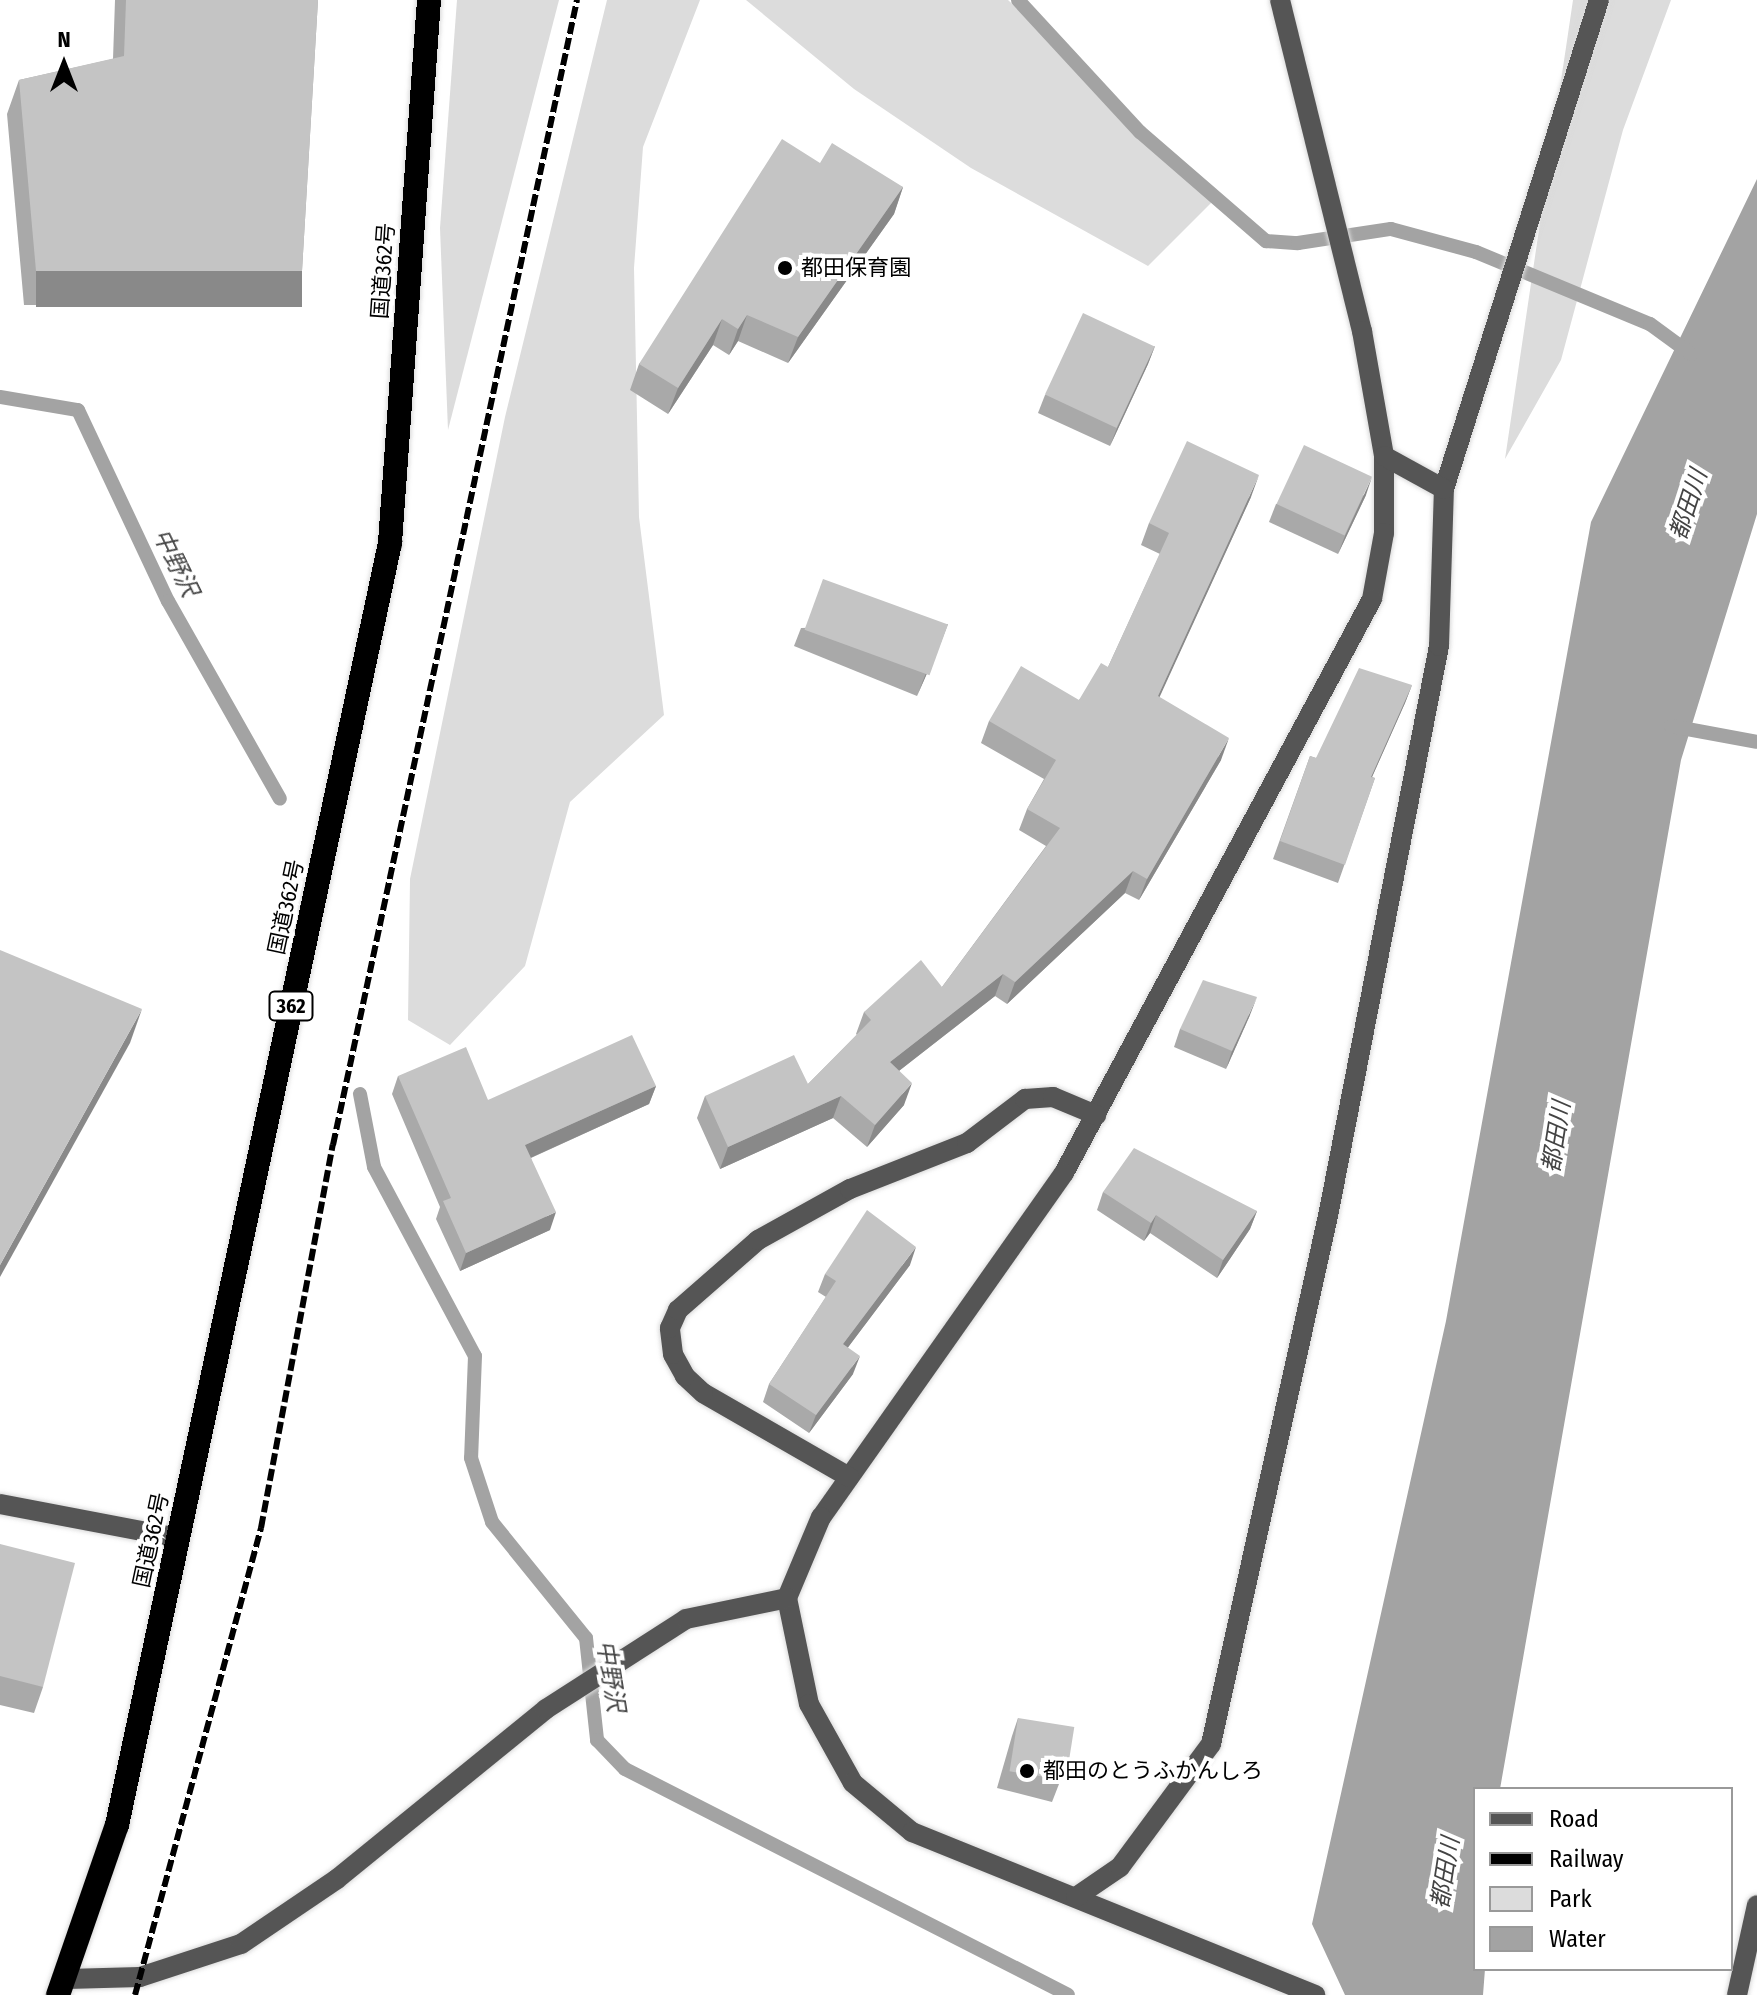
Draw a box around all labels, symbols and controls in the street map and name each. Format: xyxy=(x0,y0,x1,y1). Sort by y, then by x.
north arrow xyxy=(24,24,104,104)
text: N xyxy=(57,26,71,53)
street label: 国道362号 xyxy=(366,222,400,320)
place label: 都田保育園 xyxy=(801,255,911,281)
marker: 都田保育園 xyxy=(776,259,794,277)
water label: 都田川 xyxy=(1664,466,1714,544)
water label: 中野沢 xyxy=(146,524,204,602)
street label: 国道362号 xyxy=(263,857,309,957)
road number: 362 xyxy=(267,990,315,1022)
water label: 都田川 xyxy=(1537,1099,1577,1175)
street label: 国道362号 xyxy=(128,1490,174,1590)
water label: 中野沢 xyxy=(590,1638,630,1714)
place label: 都田のとうふかんしろ xyxy=(1043,1758,1263,1784)
marker: 都田のとうふかんしろ xyxy=(1018,1762,1036,1780)
legend xyxy=(1473,1787,1733,1971)
text: Road xyxy=(1549,1805,1599,1833)
water label: 都田川 xyxy=(1426,1835,1466,1911)
text: Railway xyxy=(1549,1845,1624,1873)
text: Park xyxy=(1549,1885,1592,1913)
text: Water xyxy=(1549,1925,1606,1953)

